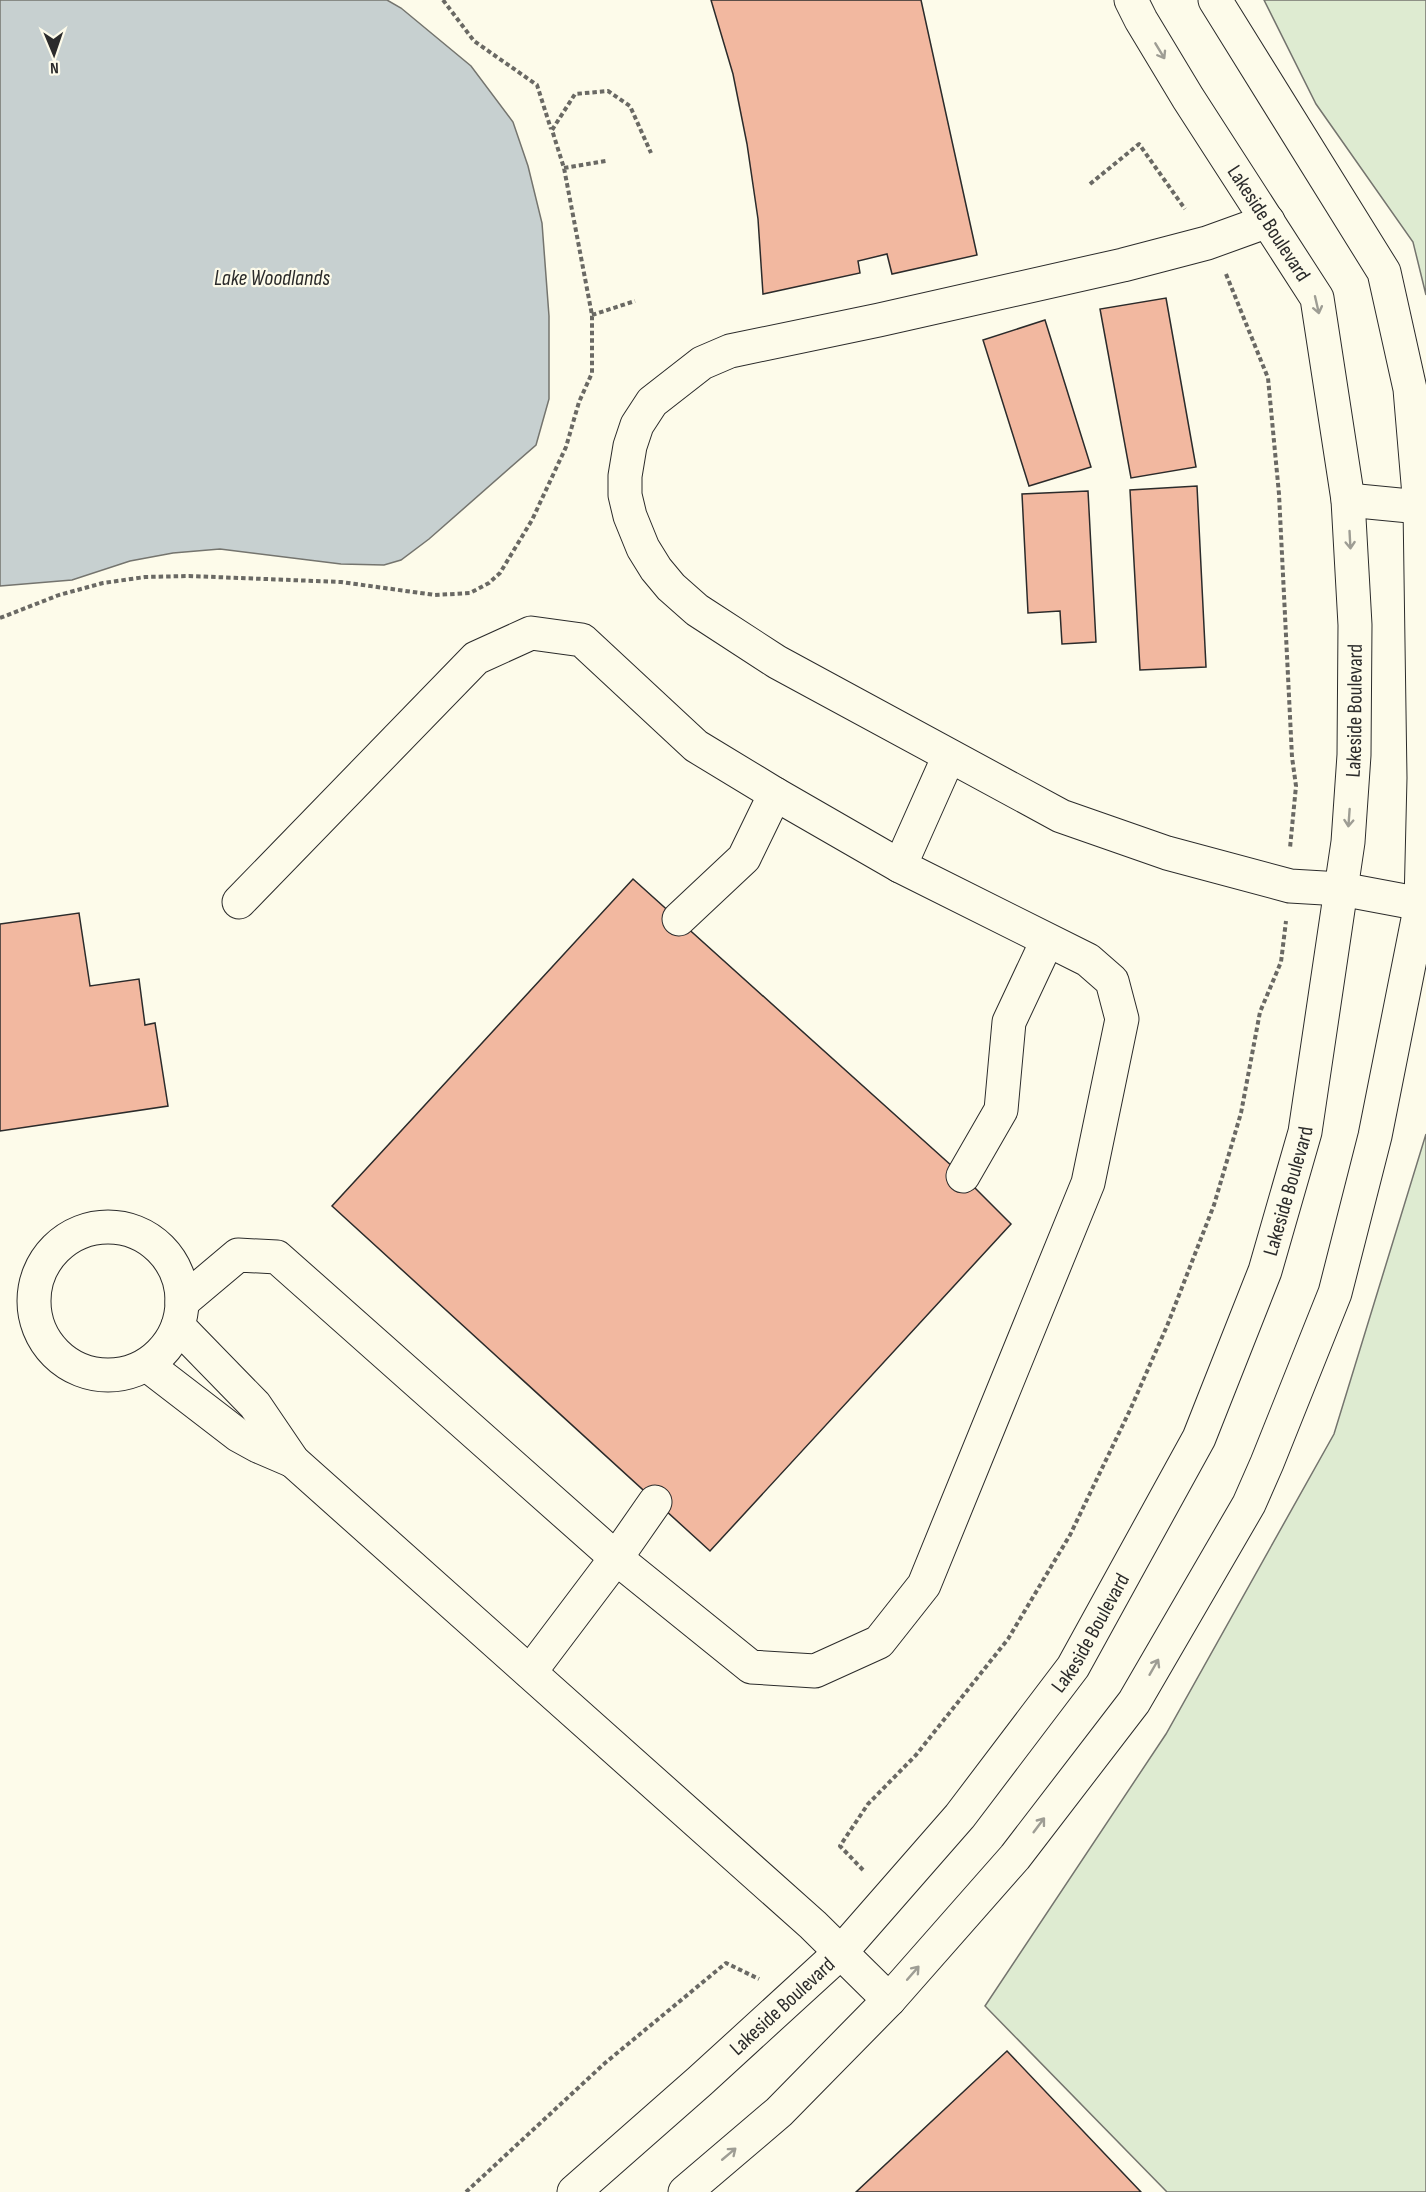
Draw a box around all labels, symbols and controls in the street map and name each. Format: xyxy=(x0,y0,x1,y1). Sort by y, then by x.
north arrow xyxy=(24,24,84,84)
one-way arrow xyxy=(1154,42,1166,59)
text: N xyxy=(50,58,59,77)
street label: Lakeside Boulevard xyxy=(1222,161,1315,286)
water label: Lake Woodlands xyxy=(214,265,330,292)
one-way arrow xyxy=(1312,296,1324,315)
one-way arrow xyxy=(1345,529,1356,549)
street label: Lakeside Boulevard xyxy=(1340,644,1368,778)
one-way arrow xyxy=(1344,808,1355,828)
street label: Lakeside Boulevard xyxy=(1258,1125,1319,1259)
street label: Lakeside Boulevard xyxy=(1046,1569,1135,1698)
one-way arrow xyxy=(1148,1659,1160,1676)
one-way arrow xyxy=(1033,1817,1046,1833)
street label: Lakeside Boulevard xyxy=(725,1952,840,2061)
one-way arrow xyxy=(906,1966,920,1981)
one-way arrow xyxy=(721,2147,736,2161)

